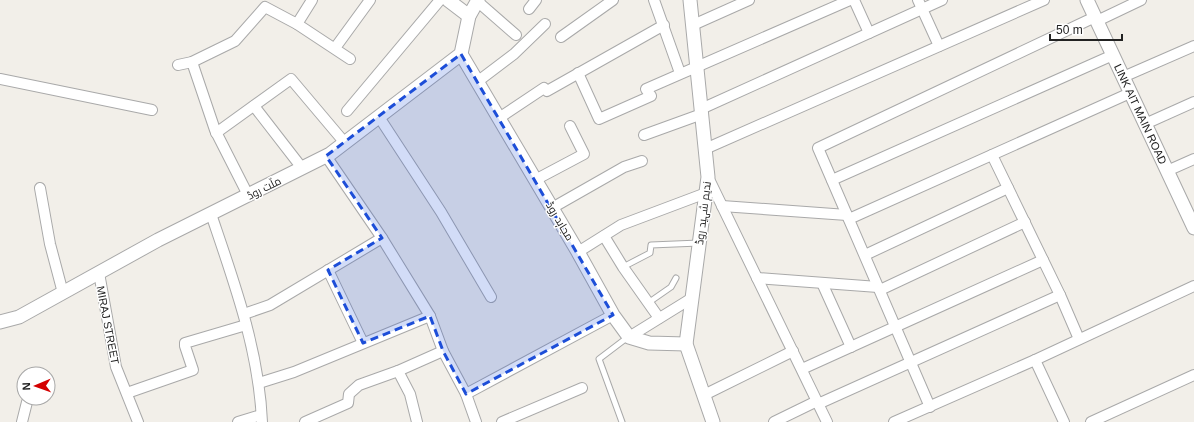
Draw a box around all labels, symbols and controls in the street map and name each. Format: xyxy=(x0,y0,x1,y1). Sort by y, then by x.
scale bar xyxy=(1050,16,1122,42)
text: 50 m xyxy=(1056,23,1083,37)
street label: LINK AIT MAIN ROAD xyxy=(1112,62,1169,166)
street label: ملّت روڈ xyxy=(245,173,284,203)
street label: ندیم شہید روڈ xyxy=(693,181,715,246)
street label: مجاہد روڈ xyxy=(542,199,576,244)
street label: MIRAJ STREET xyxy=(95,285,122,365)
north arrow xyxy=(16,366,56,406)
text: N xyxy=(20,382,32,391)

